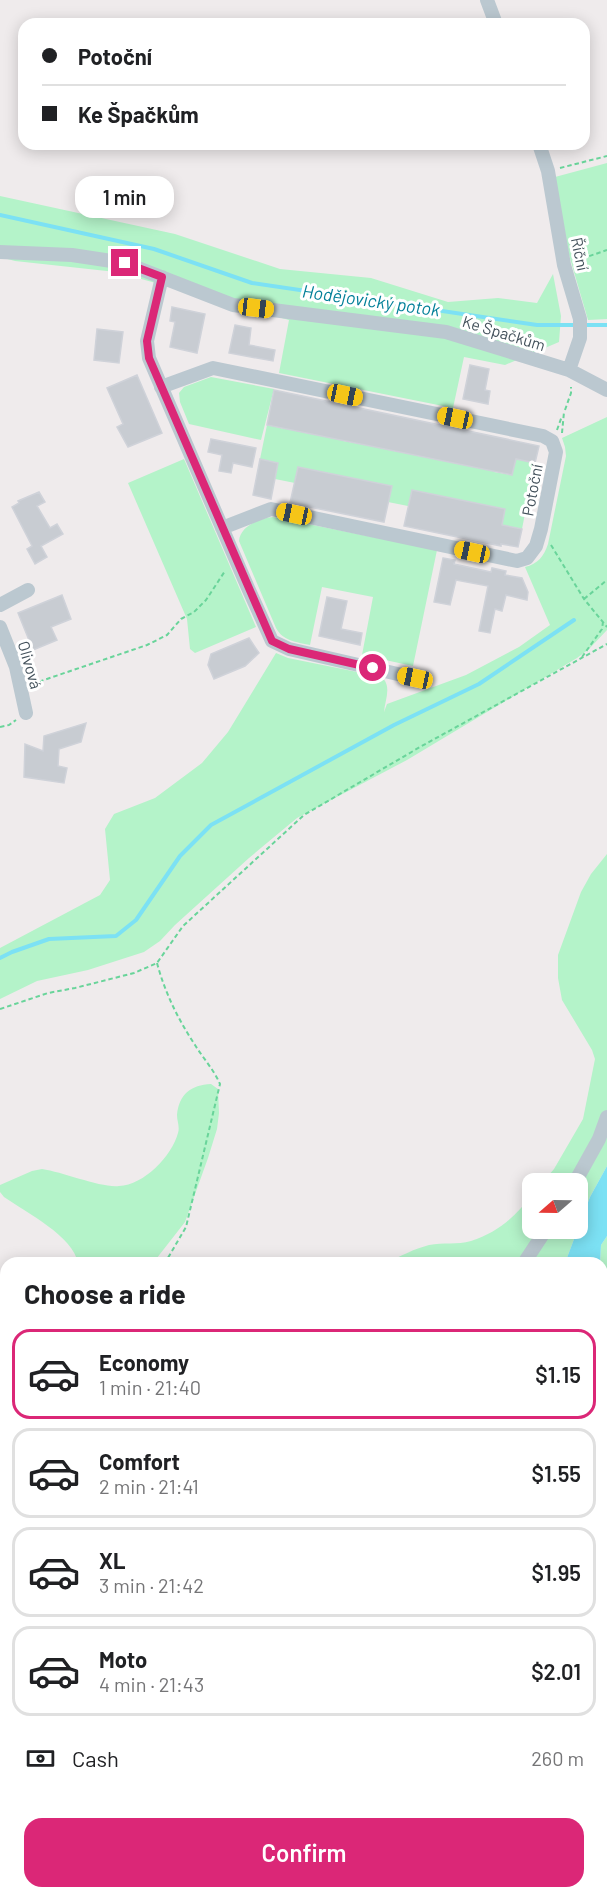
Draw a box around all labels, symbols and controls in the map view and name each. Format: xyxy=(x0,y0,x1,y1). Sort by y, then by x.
text: Potoční xyxy=(78,43,152,69)
text: Ke Špačkům xyxy=(78,101,199,127)
callout: 1 min xyxy=(76,176,174,218)
text: 1 min xyxy=(103,185,146,209)
street label: Říční xyxy=(568,236,593,273)
route end xyxy=(111,249,138,276)
water label: Hodějovický potok xyxy=(301,279,442,321)
car xyxy=(237,297,275,319)
street label: Ke Špačkům xyxy=(460,311,548,354)
car xyxy=(326,382,364,408)
car xyxy=(436,405,474,431)
street label: Potoční xyxy=(517,462,546,517)
car xyxy=(275,501,313,527)
car xyxy=(453,539,491,565)
street label: Olivová xyxy=(15,639,46,691)
route start xyxy=(359,654,386,681)
car xyxy=(396,665,434,691)
north arrow xyxy=(522,1173,588,1239)
map controls xyxy=(522,1173,588,1239)
text: Choose a ride xyxy=(24,1277,186,1309)
icon: car xyxy=(27,1347,81,1401)
text: Economy xyxy=(99,1349,189,1375)
text: $1.15 xyxy=(535,1361,581,1387)
text: 1 min · 21:40 xyxy=(99,1375,201,1399)
icon: car xyxy=(27,1446,81,1500)
text: Comfort xyxy=(99,1448,180,1474)
text: $1.55 xyxy=(531,1460,581,1486)
text: 2 min · 21:41 xyxy=(99,1474,199,1498)
icon: car xyxy=(27,1545,81,1599)
text: XL xyxy=(99,1547,125,1573)
text: $1.95 xyxy=(531,1559,581,1585)
text: 3 min · 21:42 xyxy=(99,1573,204,1597)
icon: car xyxy=(27,1644,81,1698)
text: Moto xyxy=(99,1646,147,1672)
text: $2.01 xyxy=(531,1658,581,1684)
text: 4 min · 21:43 xyxy=(99,1672,204,1696)
icon: cash xyxy=(24,1742,57,1775)
text: Cash xyxy=(72,1745,119,1771)
text: 260 m xyxy=(531,1746,584,1770)
button: Confirm xyxy=(24,1818,584,1887)

